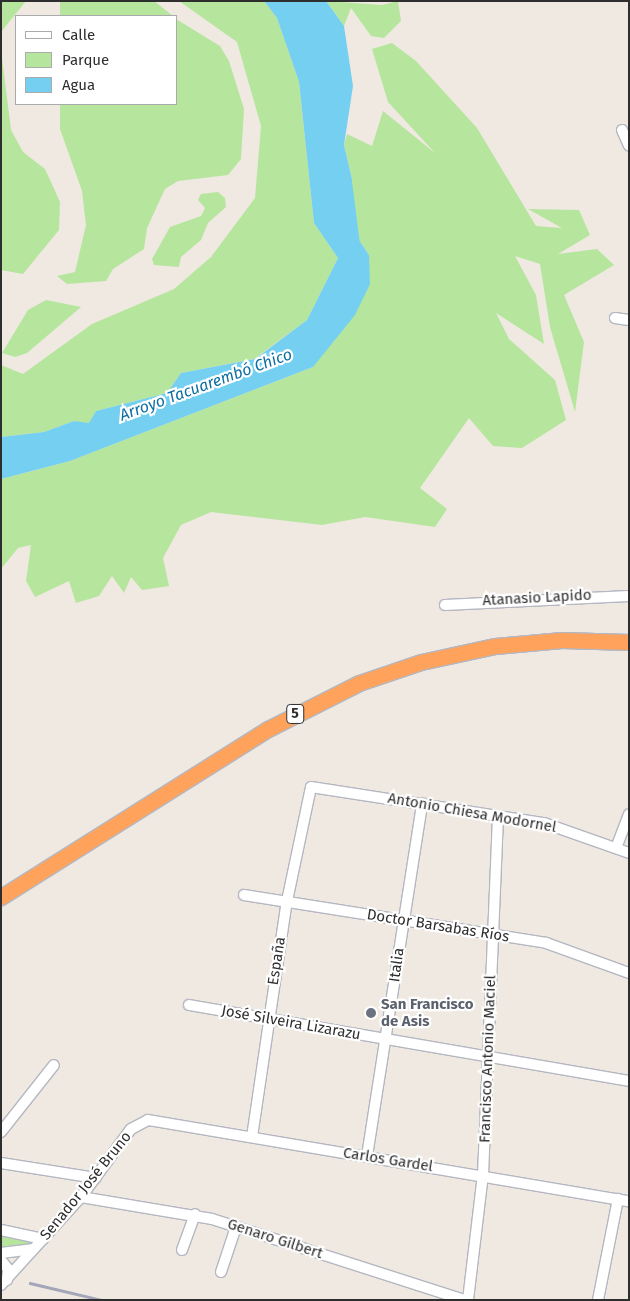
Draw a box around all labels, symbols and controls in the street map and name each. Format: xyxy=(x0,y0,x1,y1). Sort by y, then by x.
legend xyxy=(15,15,178,105)
text: Calle xyxy=(62,26,95,44)
text: Parque xyxy=(62,51,109,69)
text: Agua xyxy=(62,76,95,94)
water label: Arroyo Tacuarembó Chico xyxy=(117,345,295,425)
street label: Atanasio Lapido xyxy=(482,586,592,610)
road number: 5 xyxy=(285,702,305,726)
street label: Antonio Chiesa Modornel xyxy=(386,789,558,837)
street label: Doctor Barsabas Ríos xyxy=(365,906,511,946)
street label: España xyxy=(264,935,290,987)
street label: Italia xyxy=(386,947,408,983)
street label: Francisco Antonio Maciel xyxy=(476,975,500,1143)
place label: San Francisco de Asis xyxy=(381,995,473,1030)
street label: José Silveira Lizarazu xyxy=(220,1002,362,1044)
marker: San Francisco de Asis xyxy=(365,1007,377,1019)
street label: Senador José Bruno xyxy=(37,1128,135,1244)
street label: Carlos Gardel xyxy=(342,1144,434,1176)
street label: Genaro Gilbert xyxy=(225,1215,325,1263)

